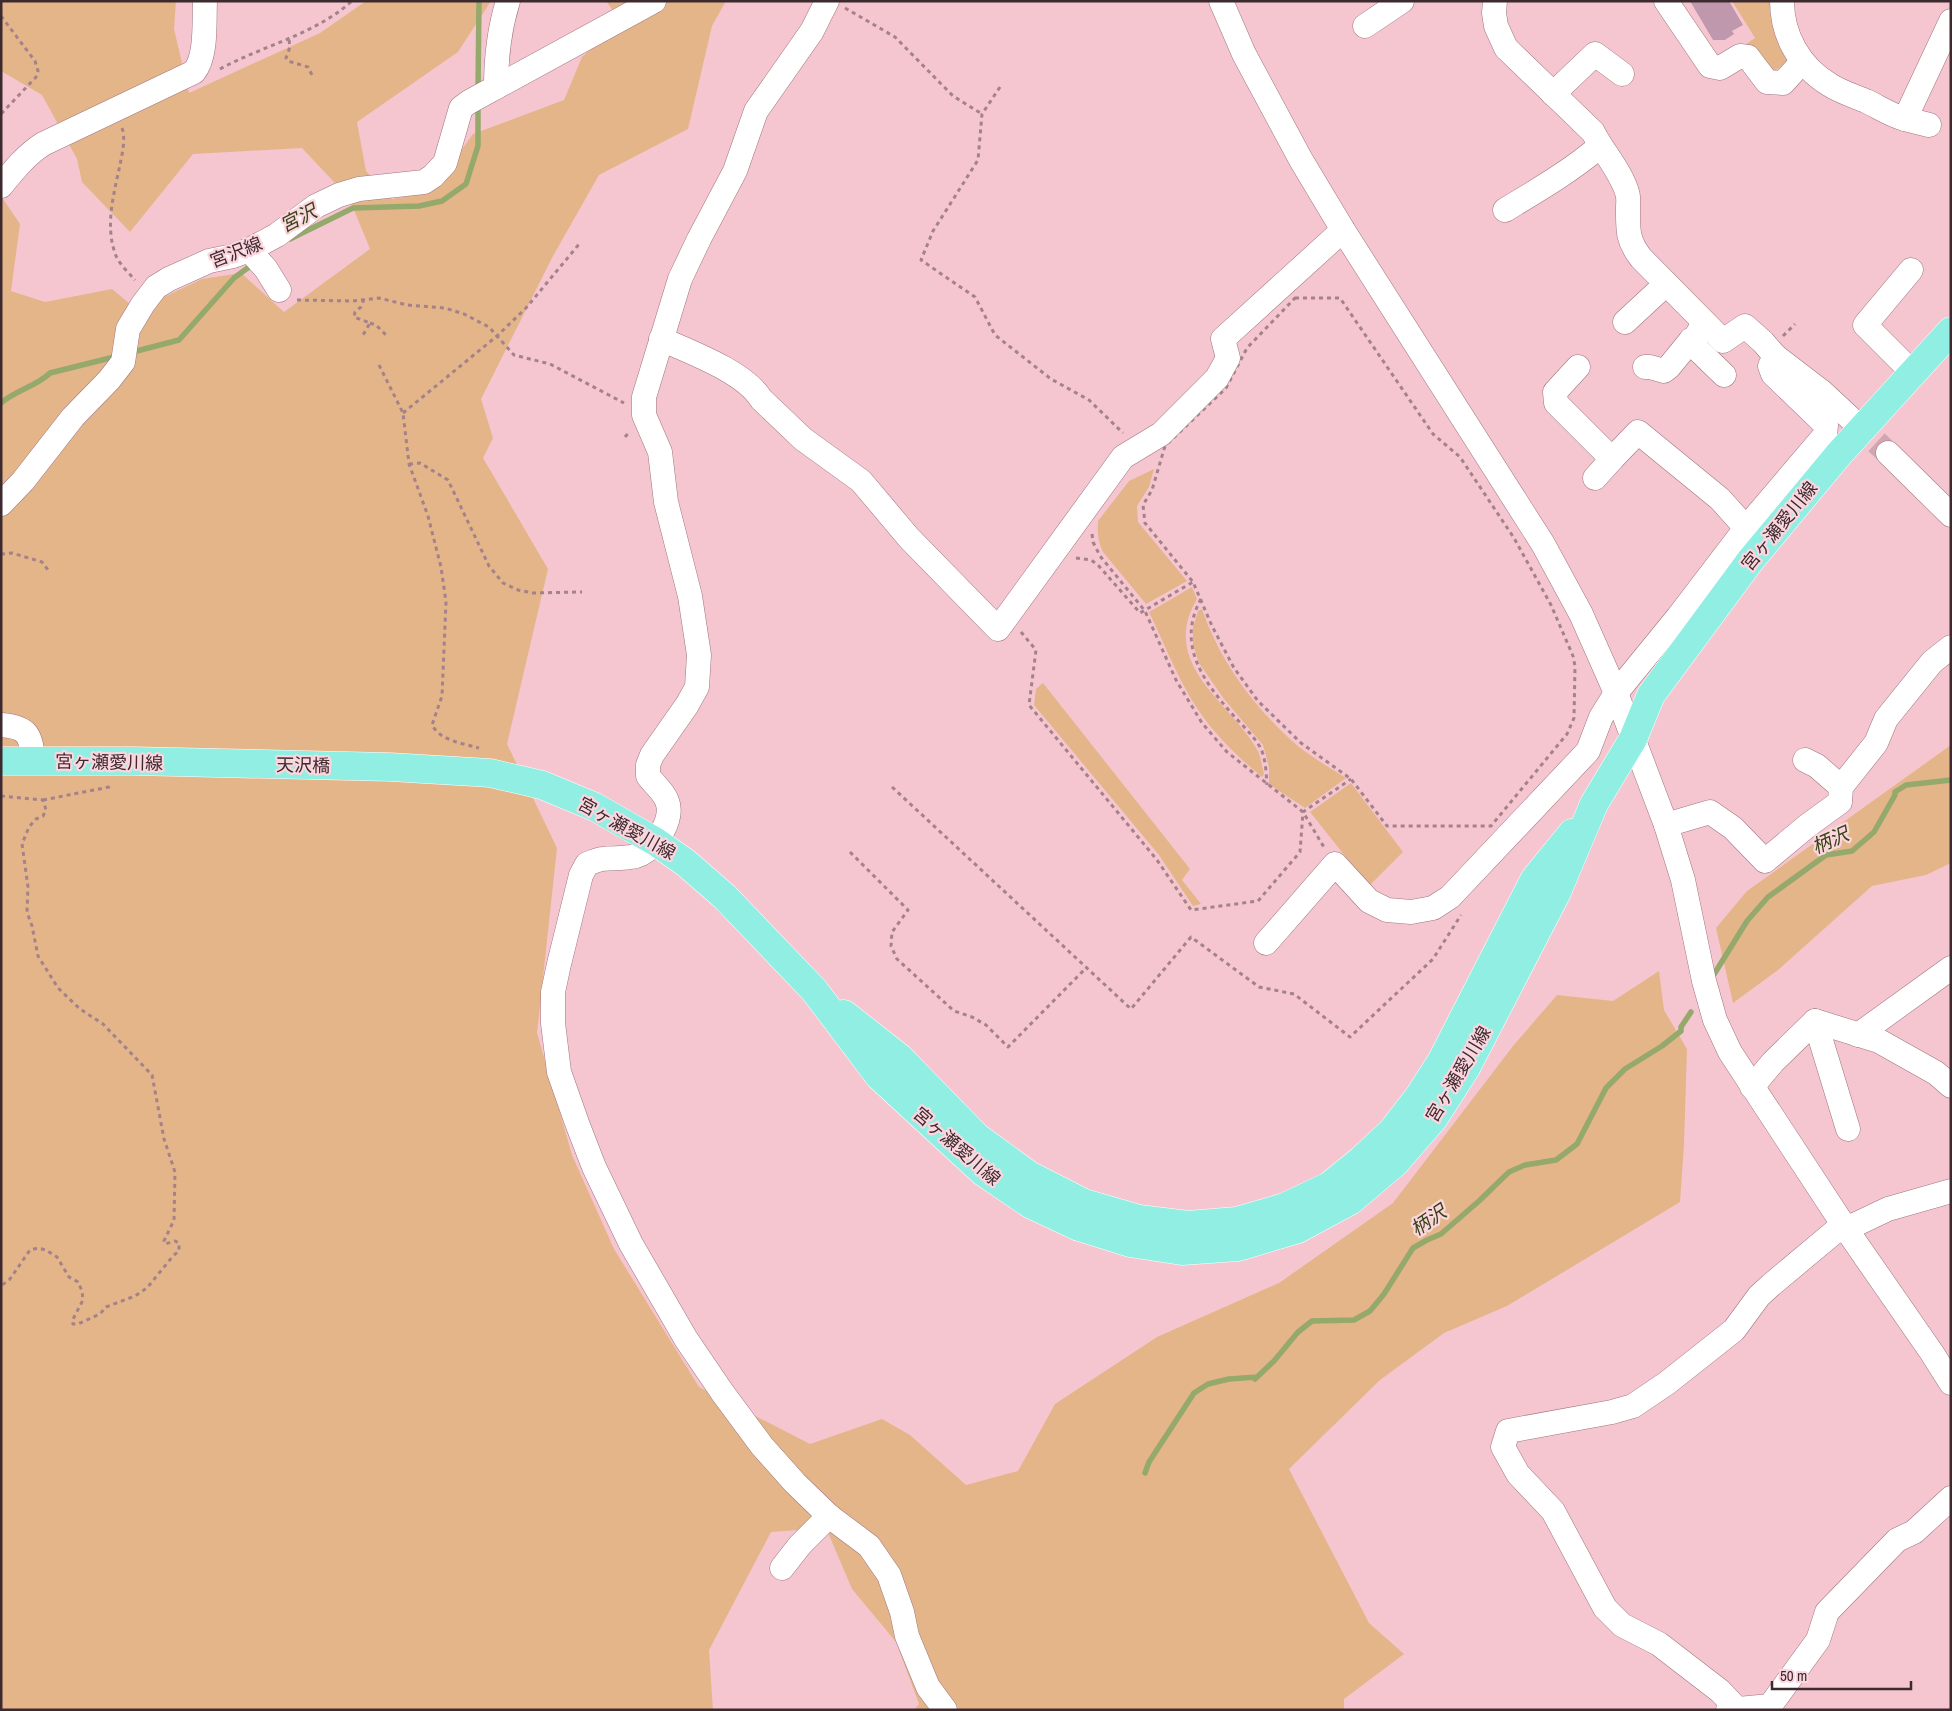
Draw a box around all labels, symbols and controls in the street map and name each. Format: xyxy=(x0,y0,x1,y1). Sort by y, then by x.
water label: 宮沢 xyxy=(275,196,323,238)
street label: 宮沢線 xyxy=(206,231,266,273)
street label: 宮ヶ瀬愛川線 xyxy=(1735,476,1823,576)
street label: 宮ヶ瀬愛川線 xyxy=(55,749,163,775)
street label: 天沢橋 xyxy=(276,752,330,778)
street label: 宮ヶ瀬愛川線 xyxy=(574,791,680,865)
water label: 柄沢 xyxy=(1807,819,1855,860)
street label: 宮ヶ瀬愛川線 xyxy=(1419,1021,1497,1127)
street label: 宮ヶ瀬愛川線 xyxy=(908,1101,1006,1191)
water label: 柄沢 xyxy=(1405,1197,1454,1241)
scale bar xyxy=(1772,1658,1911,1690)
text: 50 m xyxy=(1780,1665,1807,1686)

